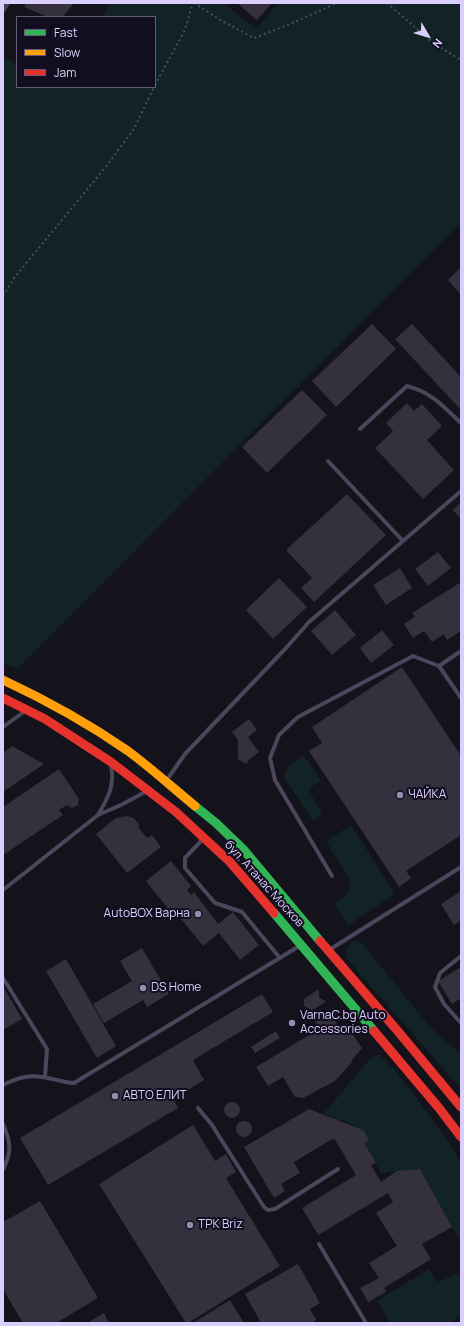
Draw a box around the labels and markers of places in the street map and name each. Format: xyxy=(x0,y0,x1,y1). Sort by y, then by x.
place label: ЧАЙКА xyxy=(408,788,446,802)
marker: ЧАЙКА xyxy=(395,790,405,800)
place label: AutoBOX Варна xyxy=(104,907,190,921)
marker: AutoBOX Варна xyxy=(193,909,203,919)
place label: DS Home xyxy=(151,981,201,995)
marker: DS Home xyxy=(138,983,148,993)
place label: VarnaC.bg Auto Accessories xyxy=(300,1009,386,1037)
marker: VarnaC.bg Auto Accessories xyxy=(287,1018,297,1028)
place label: АВТО ЕЛИТ xyxy=(123,1089,187,1103)
marker: АВТО ЕЛИТ xyxy=(110,1091,120,1101)
place label: TPK Briz xyxy=(198,1218,243,1232)
marker: TPK Briz xyxy=(185,1220,195,1230)

